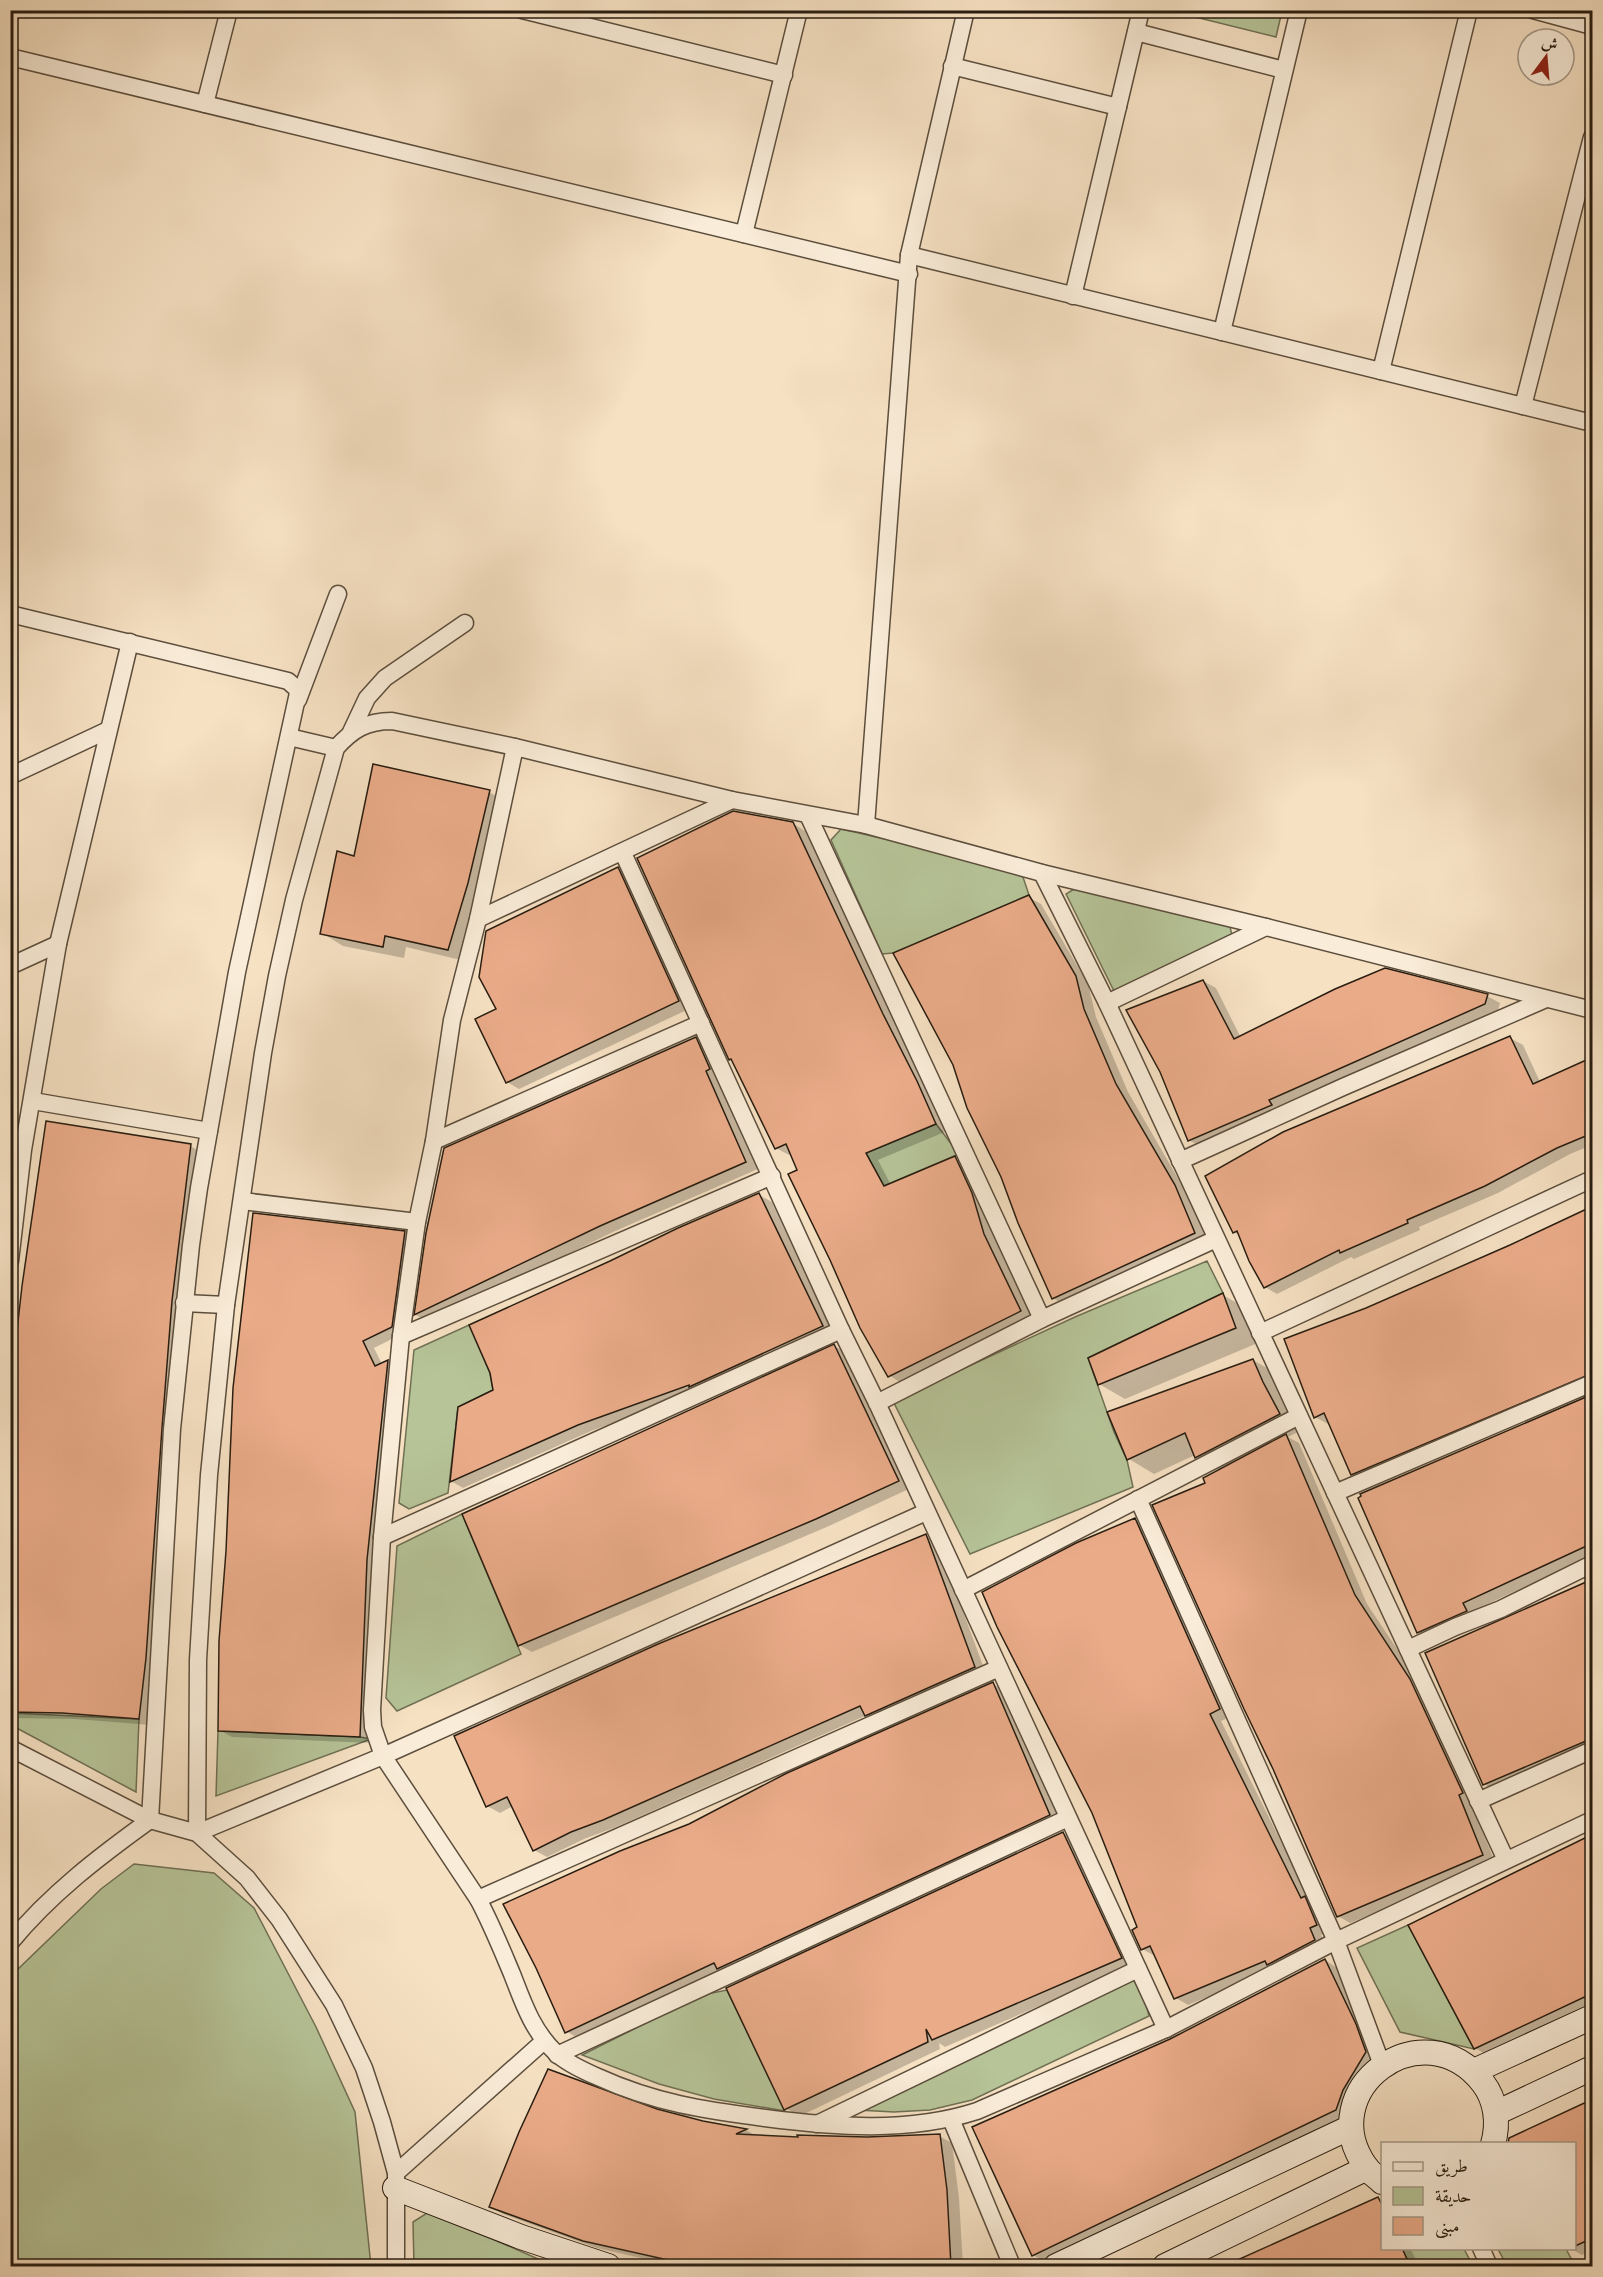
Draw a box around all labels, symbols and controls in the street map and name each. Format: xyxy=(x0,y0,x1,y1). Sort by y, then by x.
north arrow xyxy=(1516,27,1576,87)
text: ش xyxy=(1539,29,1561,56)
legend xyxy=(1381,2142,1576,2250)
text: طريق xyxy=(1435,2152,1468,2179)
text: حديقة xyxy=(1435,2182,1471,2209)
text: مبنى xyxy=(1435,2212,1460,2239)

